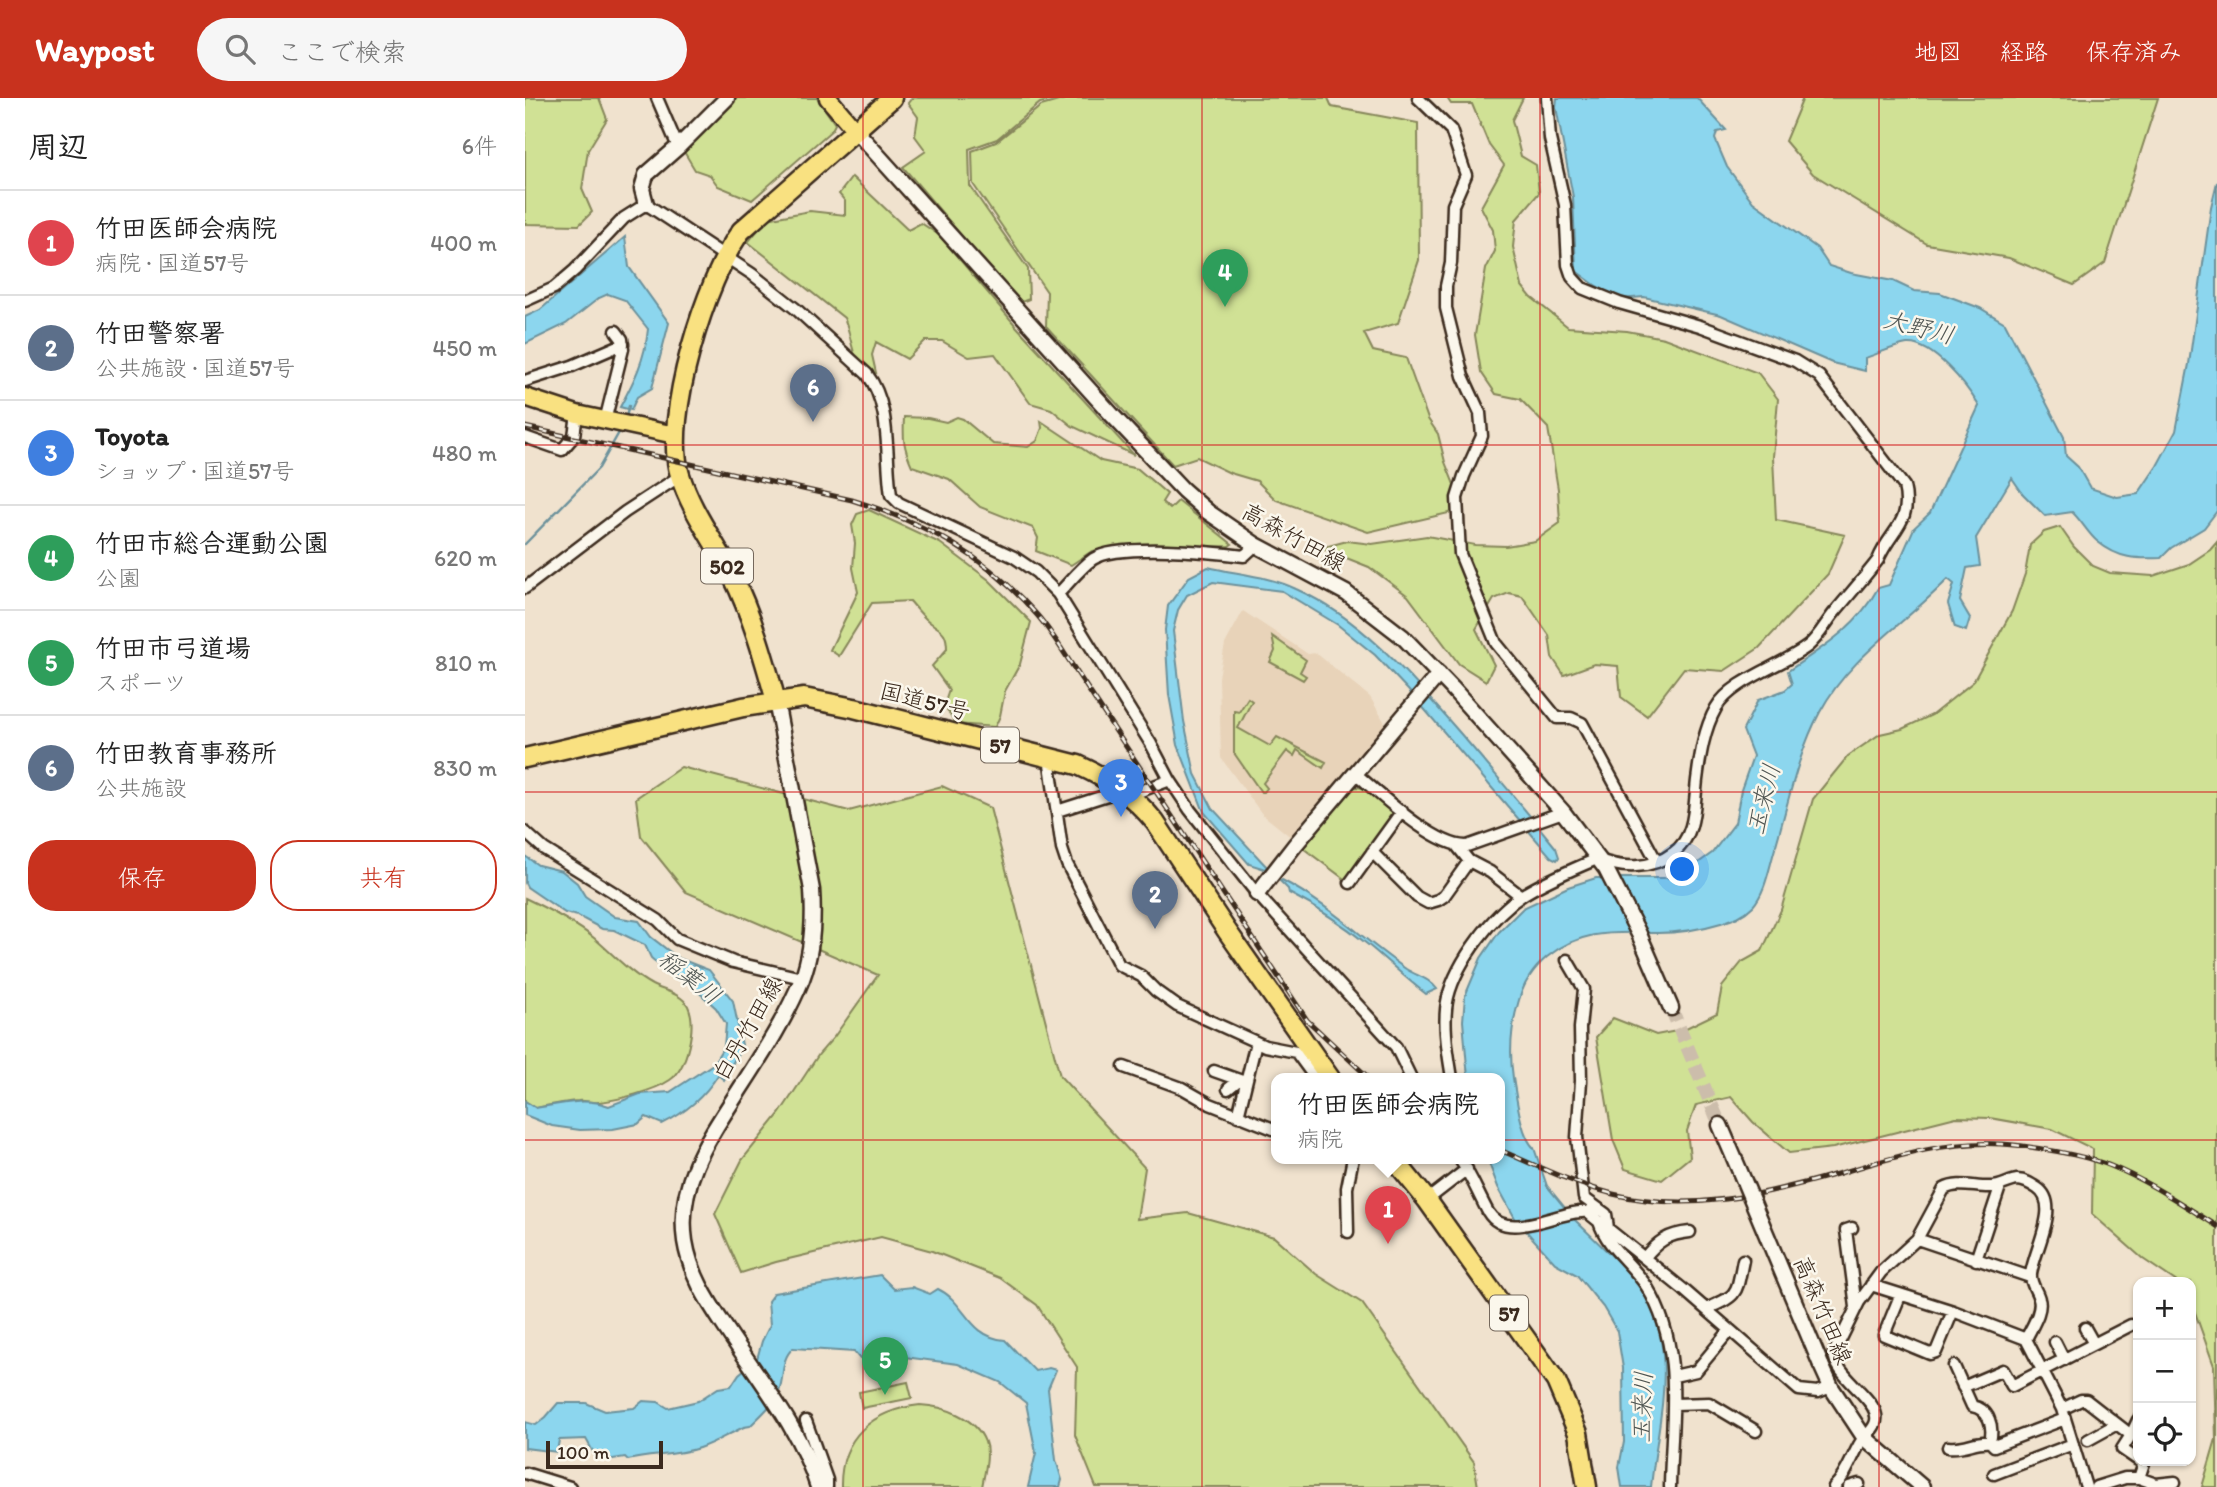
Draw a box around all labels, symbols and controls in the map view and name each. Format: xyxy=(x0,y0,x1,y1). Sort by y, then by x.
search box xyxy=(197,18,687,81)
text: Waypost xyxy=(35,30,155,69)
icon: search xyxy=(221,30,259,68)
text: ここで検索 xyxy=(277,36,407,68)
text: 地図 xyxy=(1914,37,1962,66)
text: 経路 xyxy=(2000,37,2048,66)
text: 保存済み xyxy=(2086,37,2182,66)
text: 周辺 xyxy=(28,128,88,165)
text: 6件 xyxy=(462,132,497,160)
text: 竹田医師会病院 xyxy=(95,212,277,244)
text: 1 xyxy=(46,229,56,257)
text: 400 m xyxy=(430,229,497,257)
text: 病院 · 国道57号 xyxy=(95,249,249,277)
pin: 4 xyxy=(1202,249,1248,307)
water label: 大野川 xyxy=(1881,304,1957,350)
text: 竹田警察署 xyxy=(95,317,225,349)
text: 2 xyxy=(45,334,57,362)
text: 450 m xyxy=(432,334,497,362)
text: 公共施設 · 国道57号 xyxy=(95,354,295,382)
pin: 6 xyxy=(790,364,836,422)
text: Toyota xyxy=(95,420,169,452)
text: 3 xyxy=(45,439,57,467)
text: 480 m xyxy=(432,439,497,467)
text: ショップ · 国道57号 xyxy=(95,457,294,485)
street label: 高森竹田線 xyxy=(1237,497,1351,577)
text: 竹田市総合運動公園 xyxy=(95,527,329,559)
text: 4 xyxy=(44,544,58,572)
text: 620 m xyxy=(434,544,497,572)
road number: 502 xyxy=(701,548,753,584)
text: 公園 xyxy=(95,564,141,592)
text: 竹田市弓道場 xyxy=(95,632,251,664)
text: 5 xyxy=(45,649,57,677)
text: 810 m xyxy=(435,649,497,677)
text: スポーツ xyxy=(95,669,187,697)
street label: 国道57号 xyxy=(877,676,973,726)
road number: 57 xyxy=(981,728,1019,762)
text: 竹田教育事務所 xyxy=(95,737,277,769)
text: 6 xyxy=(45,754,57,782)
text: 830 m xyxy=(433,754,497,782)
pin: 3 xyxy=(1098,759,1144,817)
water label: 玉来川 xyxy=(1740,761,1786,837)
text: 公共施設 xyxy=(95,774,187,802)
button: 保存 xyxy=(28,840,256,911)
button: 共有 xyxy=(270,840,497,911)
your location xyxy=(1665,852,1699,886)
pin: 2 xyxy=(1132,871,1178,929)
water label: 稲葉川 xyxy=(653,943,727,1011)
street label: 白丹竹田線 xyxy=(706,972,788,1086)
popup xyxy=(1271,1073,1505,1164)
text: 竹田医師会病院 xyxy=(1297,1088,1479,1120)
text: 病院 xyxy=(1297,1125,1343,1153)
pin: 1 xyxy=(1365,1186,1411,1244)
street label: 高森竹田線 xyxy=(1788,1252,1858,1368)
map controls xyxy=(2133,1277,2196,1466)
button: + xyxy=(2133,1277,2196,1340)
road number: 57 xyxy=(1490,1296,1528,1330)
pin: 5 xyxy=(862,1337,908,1395)
button: − xyxy=(2133,1340,2196,1403)
water label: 玉来川 xyxy=(1626,1371,1658,1443)
button: locate xyxy=(2133,1403,2196,1466)
scale bar xyxy=(546,1438,663,1470)
text: 100 m xyxy=(557,1441,609,1464)

